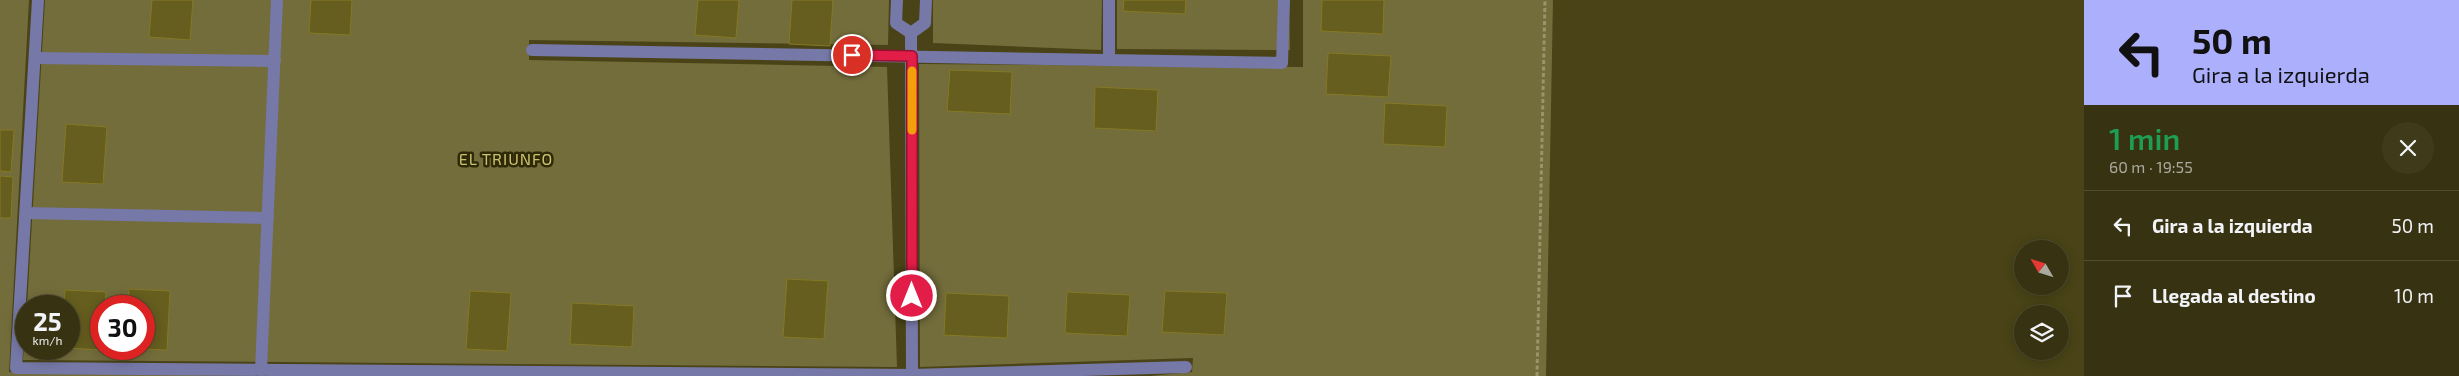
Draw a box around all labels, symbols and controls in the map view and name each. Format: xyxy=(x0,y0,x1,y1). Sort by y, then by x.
text: 50 m xyxy=(2192,19,2272,61)
icon: left xyxy=(2109,20,2174,85)
pin xyxy=(831,34,873,76)
icon: arrive xyxy=(838,41,866,69)
text: Gira a la izquierda xyxy=(2192,61,2370,87)
text: 1 min xyxy=(2109,120,2180,156)
button: close xyxy=(2382,122,2434,174)
district label: EL TRIUNFO xyxy=(459,149,553,168)
text: 60 m · 19:55 xyxy=(2109,157,2193,176)
icon: left xyxy=(2109,212,2137,240)
text: Gira a la izquierda xyxy=(2152,214,2313,237)
text: 50 m xyxy=(2391,214,2434,237)
north arrow xyxy=(2014,240,2069,295)
map controls xyxy=(2014,240,2069,360)
position arrow xyxy=(885,269,937,321)
icon: arrive xyxy=(2109,282,2137,310)
text: Llegada al destino xyxy=(2152,284,2316,307)
text: 10 m xyxy=(2394,284,2434,307)
speed limit sign: 30 xyxy=(90,295,155,360)
button: layers xyxy=(2014,305,2069,360)
text: 25 xyxy=(33,306,62,336)
text: km/h xyxy=(33,333,62,347)

